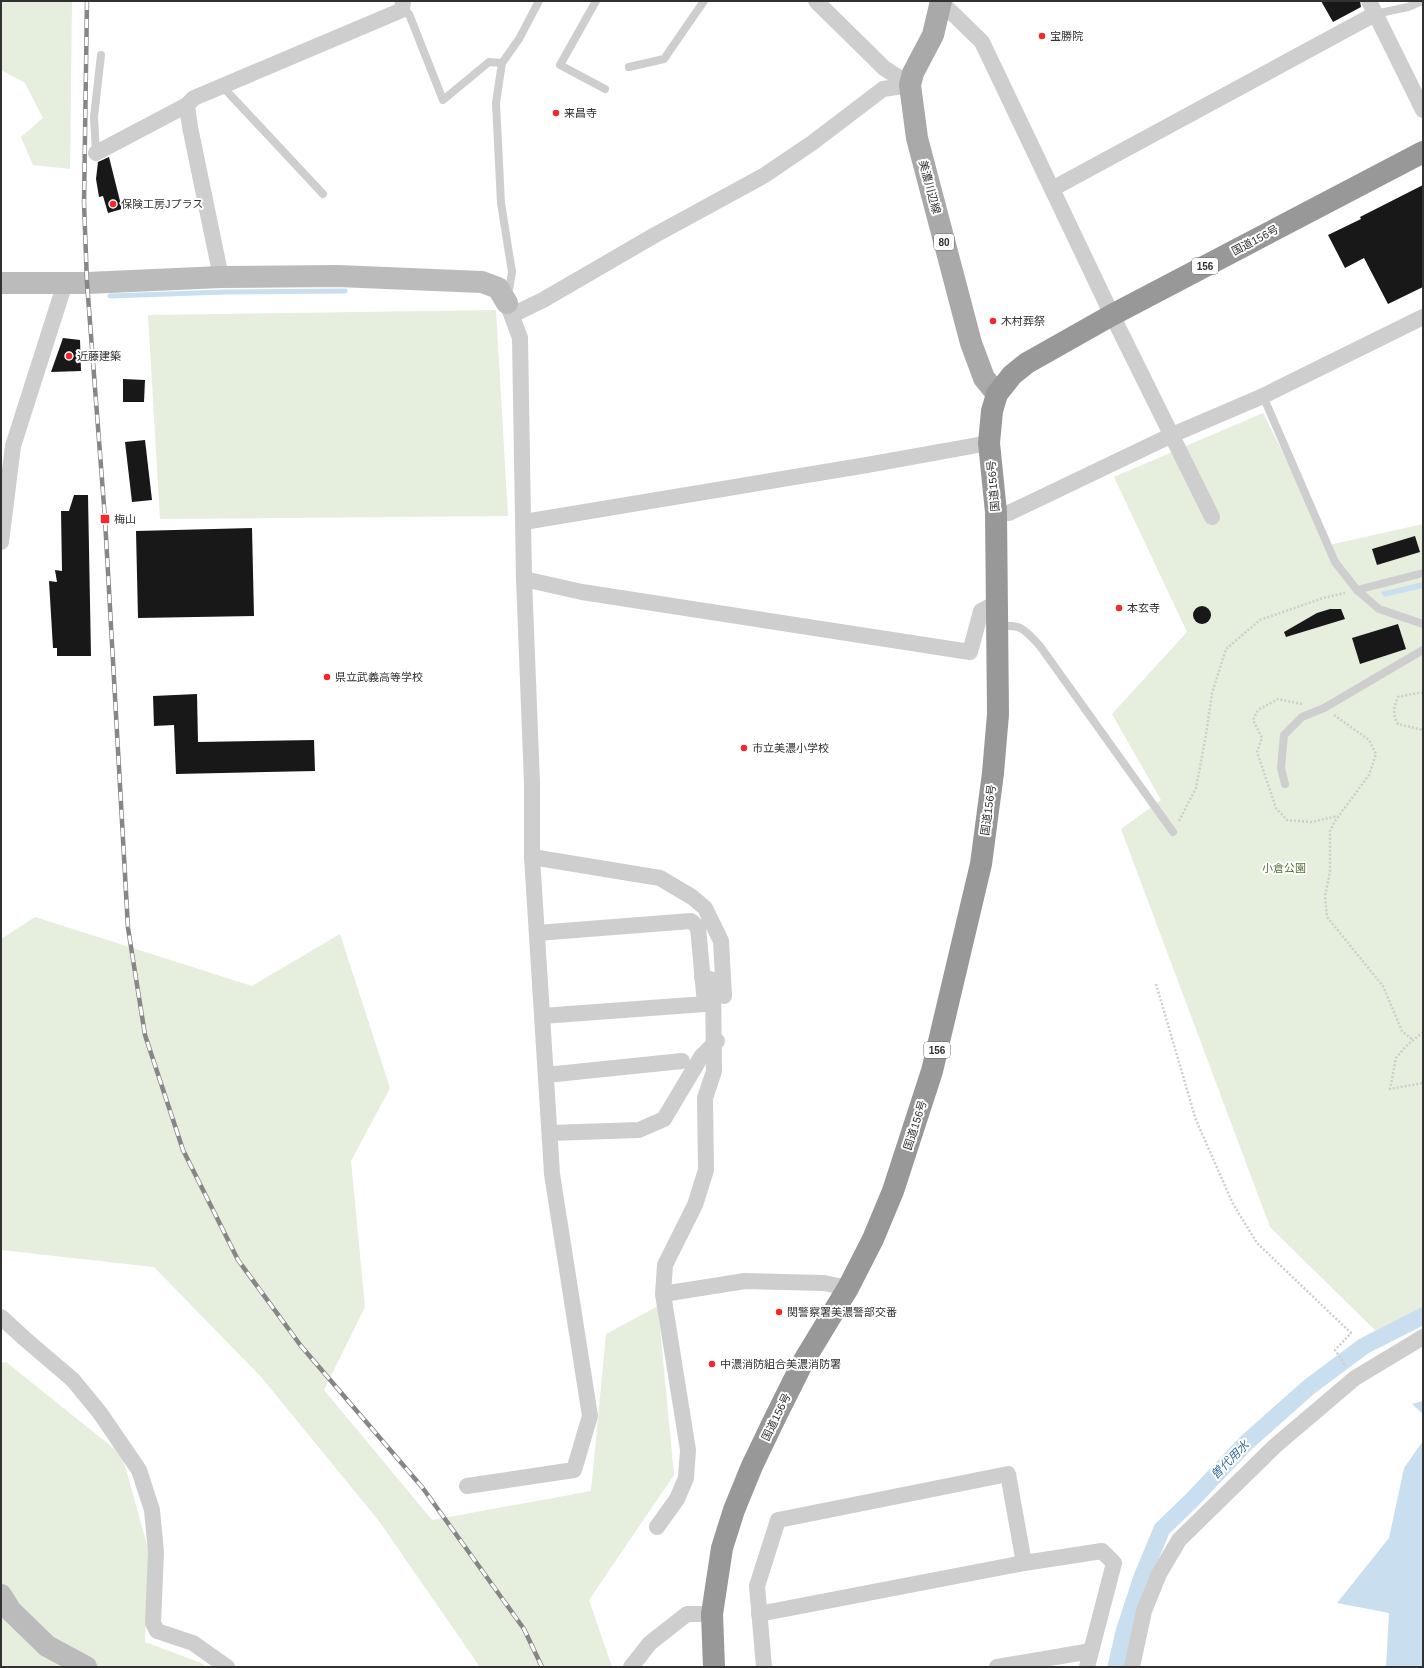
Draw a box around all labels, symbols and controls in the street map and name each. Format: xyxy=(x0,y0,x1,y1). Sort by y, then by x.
place label: 宝勝院 xyxy=(1050,30,1083,42)
marker: 宝勝院 xyxy=(1037,31,1047,41)
place label: 来昌寺 xyxy=(564,107,597,119)
marker: 来昌寺 xyxy=(551,108,561,118)
street label: 美濃川辺線 xyxy=(917,159,943,215)
place label: 保険工房Jプラス xyxy=(121,198,203,210)
marker: 保険工房Jプラス xyxy=(108,199,118,209)
street label: 国道156号 xyxy=(1230,223,1280,257)
road number: 80 xyxy=(934,234,954,250)
road number: 156 xyxy=(1192,258,1218,274)
place label: 木村葬祭 xyxy=(1001,315,1045,327)
marker: 木村葬祭 xyxy=(988,316,998,326)
place label: 近藤建築 xyxy=(77,350,121,362)
marker: 近藤建築 xyxy=(64,351,74,361)
street label: 国道156号 xyxy=(985,460,1001,512)
marker: 梅山 xyxy=(99,513,111,525)
place label: 梅山 xyxy=(114,513,136,525)
place label: 本玄寺 xyxy=(1127,602,1160,614)
marker: 本玄寺 xyxy=(1114,603,1124,613)
place label: 県立武義高等学校 xyxy=(335,671,423,683)
marker: 県立武義高等学校 xyxy=(322,672,332,682)
place label: 市立美濃小学校 xyxy=(752,742,829,754)
marker: 市立美濃小学校 xyxy=(739,743,749,753)
street label: 国道156号 xyxy=(978,784,998,836)
park label: 小倉公園 xyxy=(1262,862,1306,874)
road number: 156 xyxy=(924,1042,950,1058)
street label: 国道156号 xyxy=(901,1099,929,1151)
place label: 関警察署美濃警部交番 xyxy=(787,1306,897,1318)
marker: 関警察署美濃警部交番 xyxy=(774,1307,784,1317)
place label: 中濃消防組合美濃消防署 xyxy=(720,1358,841,1370)
marker: 中濃消防組合美濃消防署 xyxy=(707,1359,717,1369)
street label: 国道156号 xyxy=(759,1391,793,1443)
water label: 曽代用水 xyxy=(1208,1437,1253,1482)

